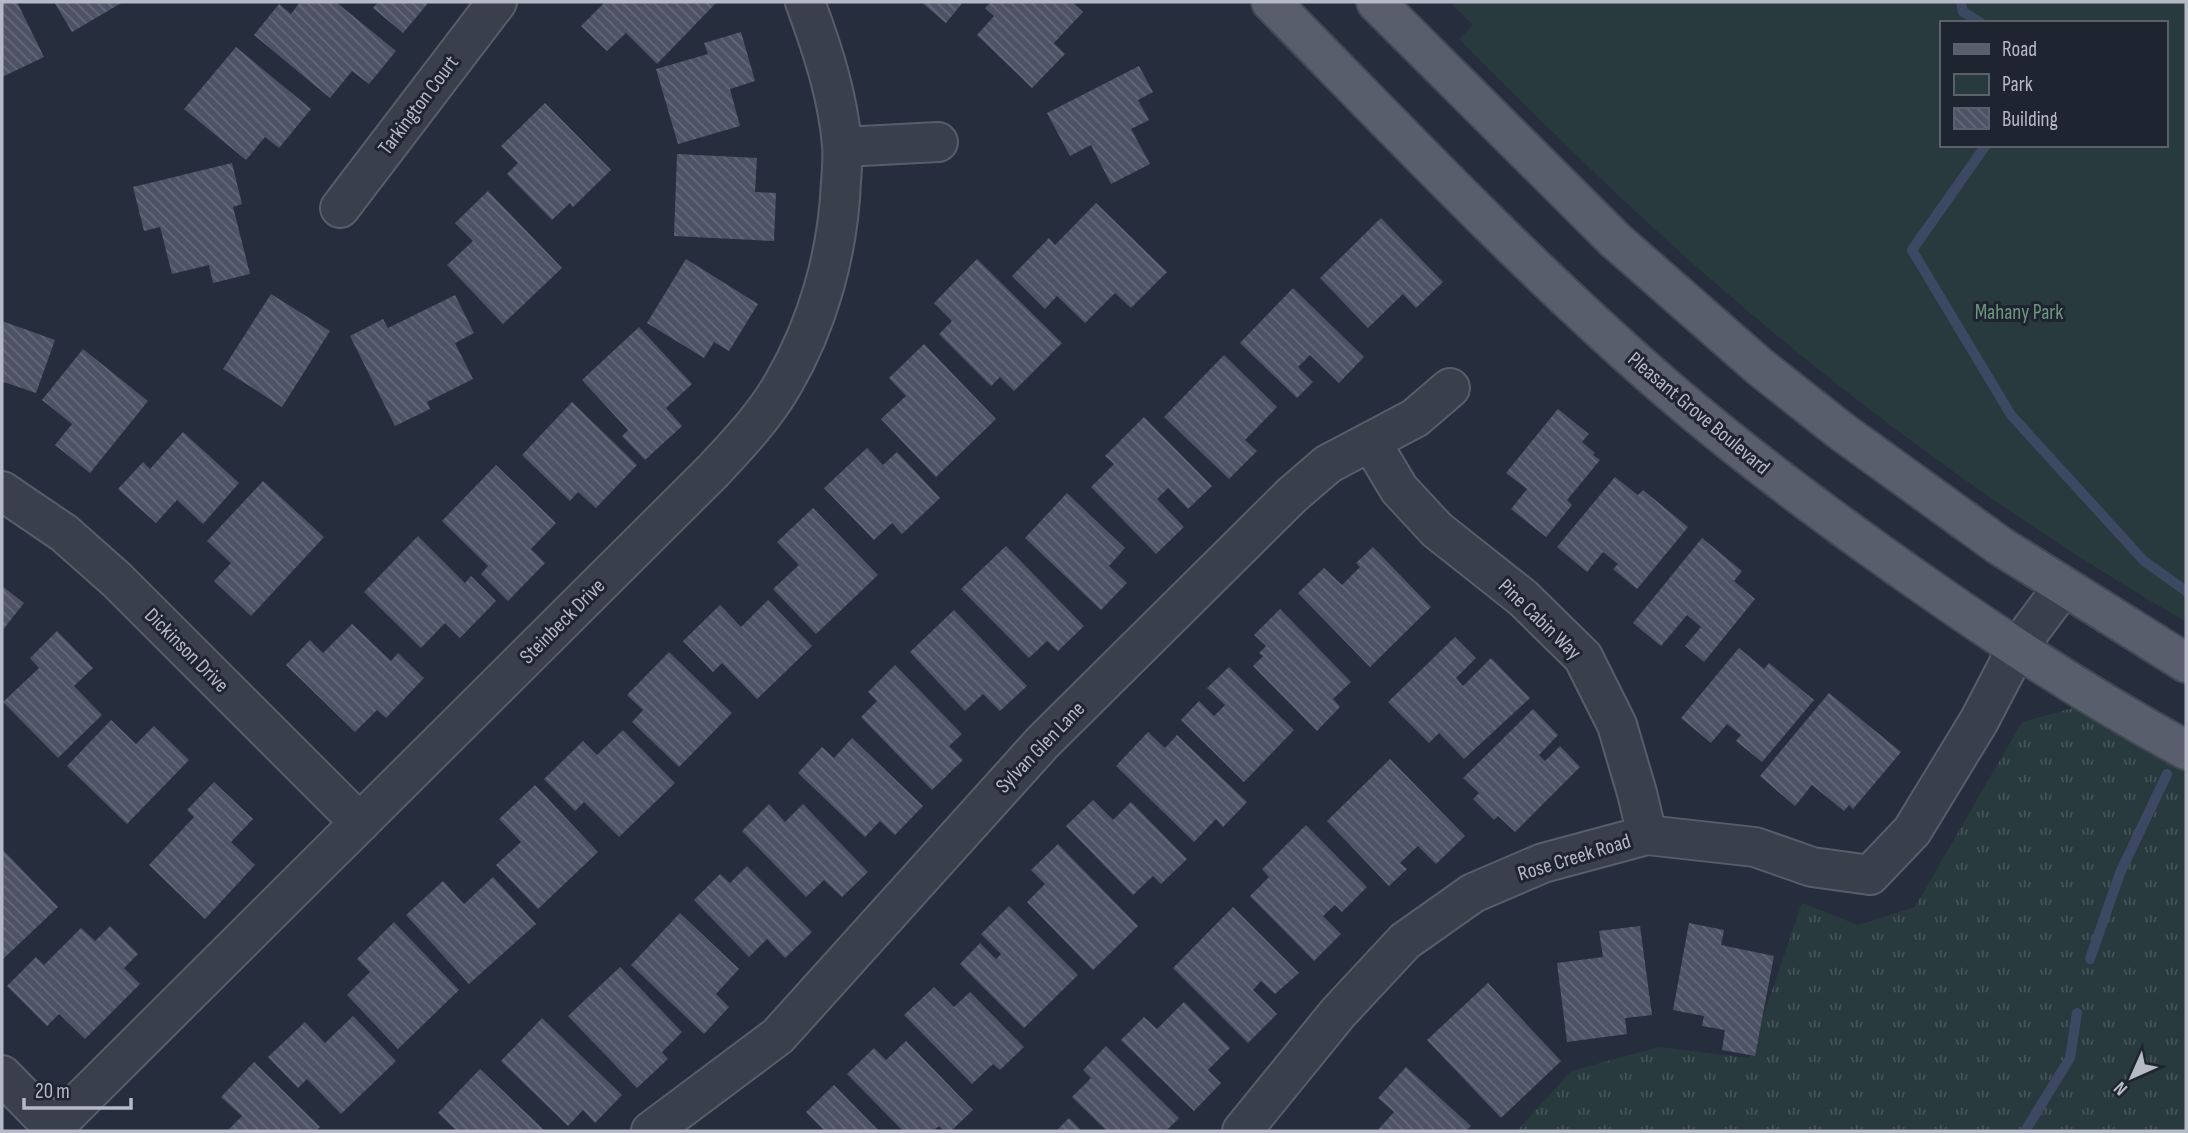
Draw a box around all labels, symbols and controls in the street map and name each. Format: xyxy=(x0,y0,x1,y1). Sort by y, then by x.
legend xyxy=(1940,21,2167,147)
text: Road xyxy=(2002,37,2037,62)
street label: Tarkington Court xyxy=(373,51,464,160)
text: Park xyxy=(2002,72,2033,97)
text: Building xyxy=(2002,107,2058,132)
park label: Mahany Park xyxy=(1975,300,2063,325)
street label: Pleasant Grove Boulevard xyxy=(1623,347,1775,480)
street label: Steinbeck Drive xyxy=(515,574,610,669)
street label: Pine Cabin Way xyxy=(1493,574,1586,665)
street label: Dickinson Drive xyxy=(139,603,234,698)
street label: Sylvan Glen Lane xyxy=(991,696,1090,798)
street label: Rose Creek Road xyxy=(1515,828,1634,886)
north arrow xyxy=(2097,1042,2167,1112)
scale bar xyxy=(24,1066,131,1110)
text: N xyxy=(2109,1076,2133,1100)
text: 20 m xyxy=(35,1079,70,1104)

